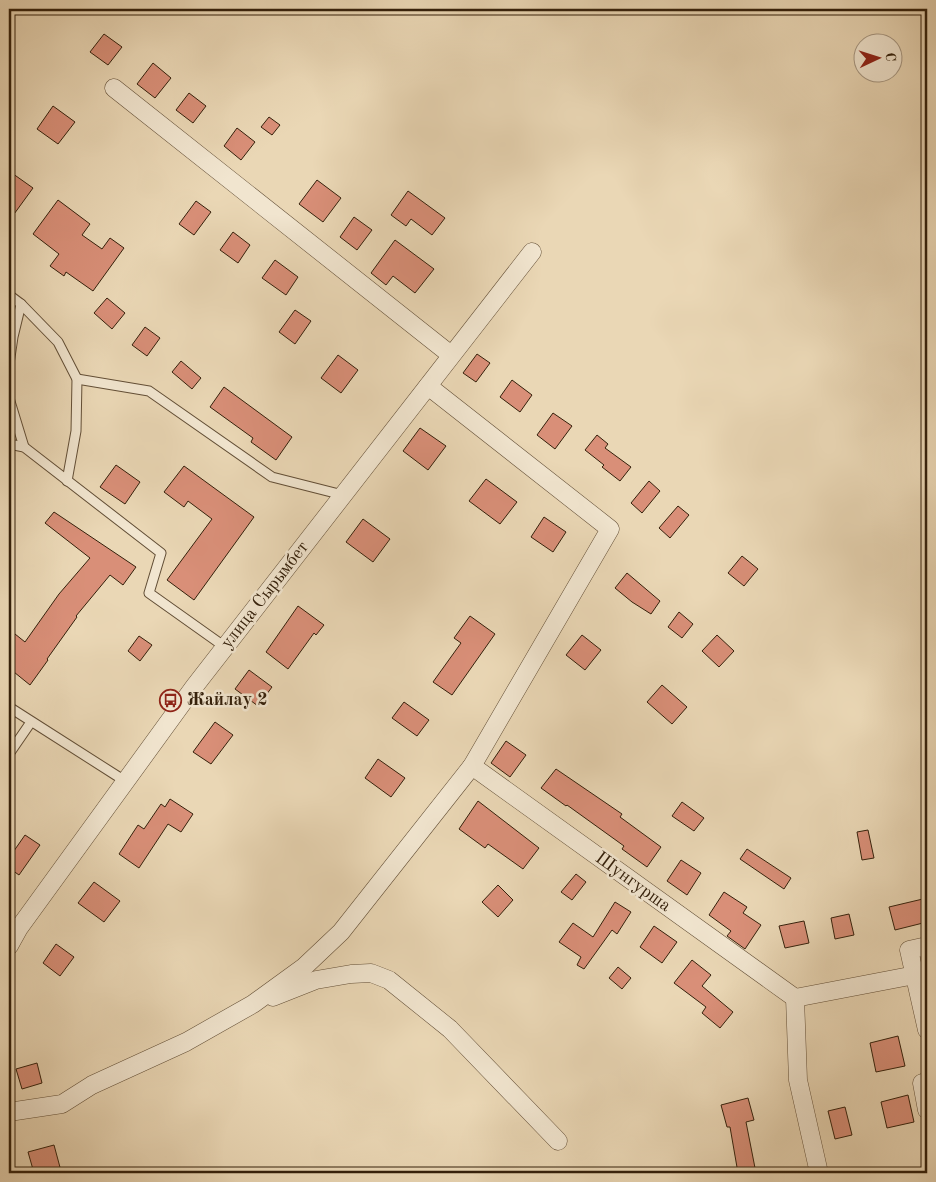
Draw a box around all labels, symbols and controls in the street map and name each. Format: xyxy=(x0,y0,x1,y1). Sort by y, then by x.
north arrow xyxy=(854,32,904,82)
text: С xyxy=(883,52,897,62)
street label: улица Сырымбет xyxy=(218,538,312,652)
bus stop icon: Жайлау 2 xyxy=(159,688,183,712)
place label: Жайлау 2 xyxy=(187,691,268,709)
street label: Шунгурша xyxy=(592,849,674,915)

